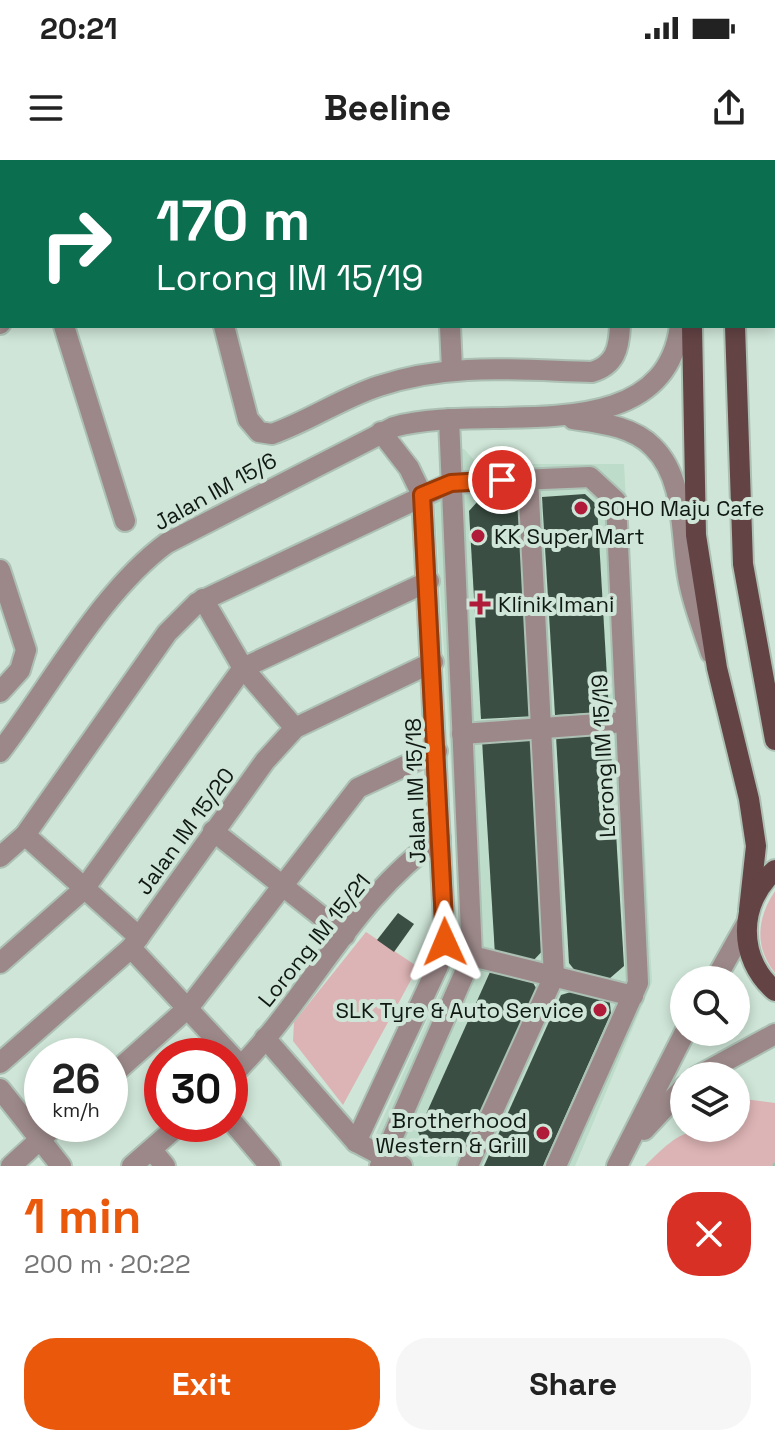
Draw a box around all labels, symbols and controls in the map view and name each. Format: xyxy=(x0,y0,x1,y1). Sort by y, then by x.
text: 20:21 xyxy=(40,9,118,48)
text: Beeline xyxy=(324,85,451,131)
icon: menu xyxy=(24,86,68,130)
icon: share xyxy=(707,86,751,130)
text: 170 m xyxy=(156,185,310,256)
icon: right xyxy=(24,192,128,296)
text: Lorong IM 15/19 xyxy=(156,255,424,301)
street label: Jalan IM 15/6 xyxy=(149,446,281,536)
pin xyxy=(468,446,536,514)
icon: arrive xyxy=(480,458,524,502)
place label: SOHO Maju Cafe xyxy=(597,494,765,522)
marker: SOHO Maju Cafe xyxy=(572,499,590,517)
place label: KK Super Mart xyxy=(494,522,645,550)
marker: KK Super Mart xyxy=(469,527,487,545)
place label: Klinik Imani xyxy=(498,590,614,618)
marker: Klinik Imani xyxy=(469,593,491,615)
street label: Lorong IM 15/19 xyxy=(585,674,621,838)
street label: Jalan IM 15/18 xyxy=(398,718,432,864)
street label: Jalan IM 15/20 xyxy=(130,762,240,900)
street label: Lorong IM 15/21 xyxy=(252,868,376,1012)
position arrow xyxy=(403,900,487,984)
map controls xyxy=(670,966,750,1142)
button: search xyxy=(670,966,750,1046)
place label: SLK Tyre & Auto Service xyxy=(336,996,584,1024)
marker: SLK Tyre & Auto Service xyxy=(591,1001,609,1019)
speed limit sign: 30 xyxy=(144,1038,248,1142)
text: 26 xyxy=(52,1054,100,1105)
button: layers xyxy=(670,1062,750,1142)
text: km/h xyxy=(52,1097,100,1123)
place label: Brotherhood Western & Grill xyxy=(376,1106,527,1159)
marker: Brotherhood Western & Grill xyxy=(534,1124,552,1142)
text: 1 min xyxy=(24,1186,141,1247)
button: close xyxy=(667,1192,751,1276)
text: 200 m · 20:22 xyxy=(24,1247,191,1281)
button: Exit xyxy=(24,1338,380,1430)
button: Share xyxy=(396,1338,751,1430)

